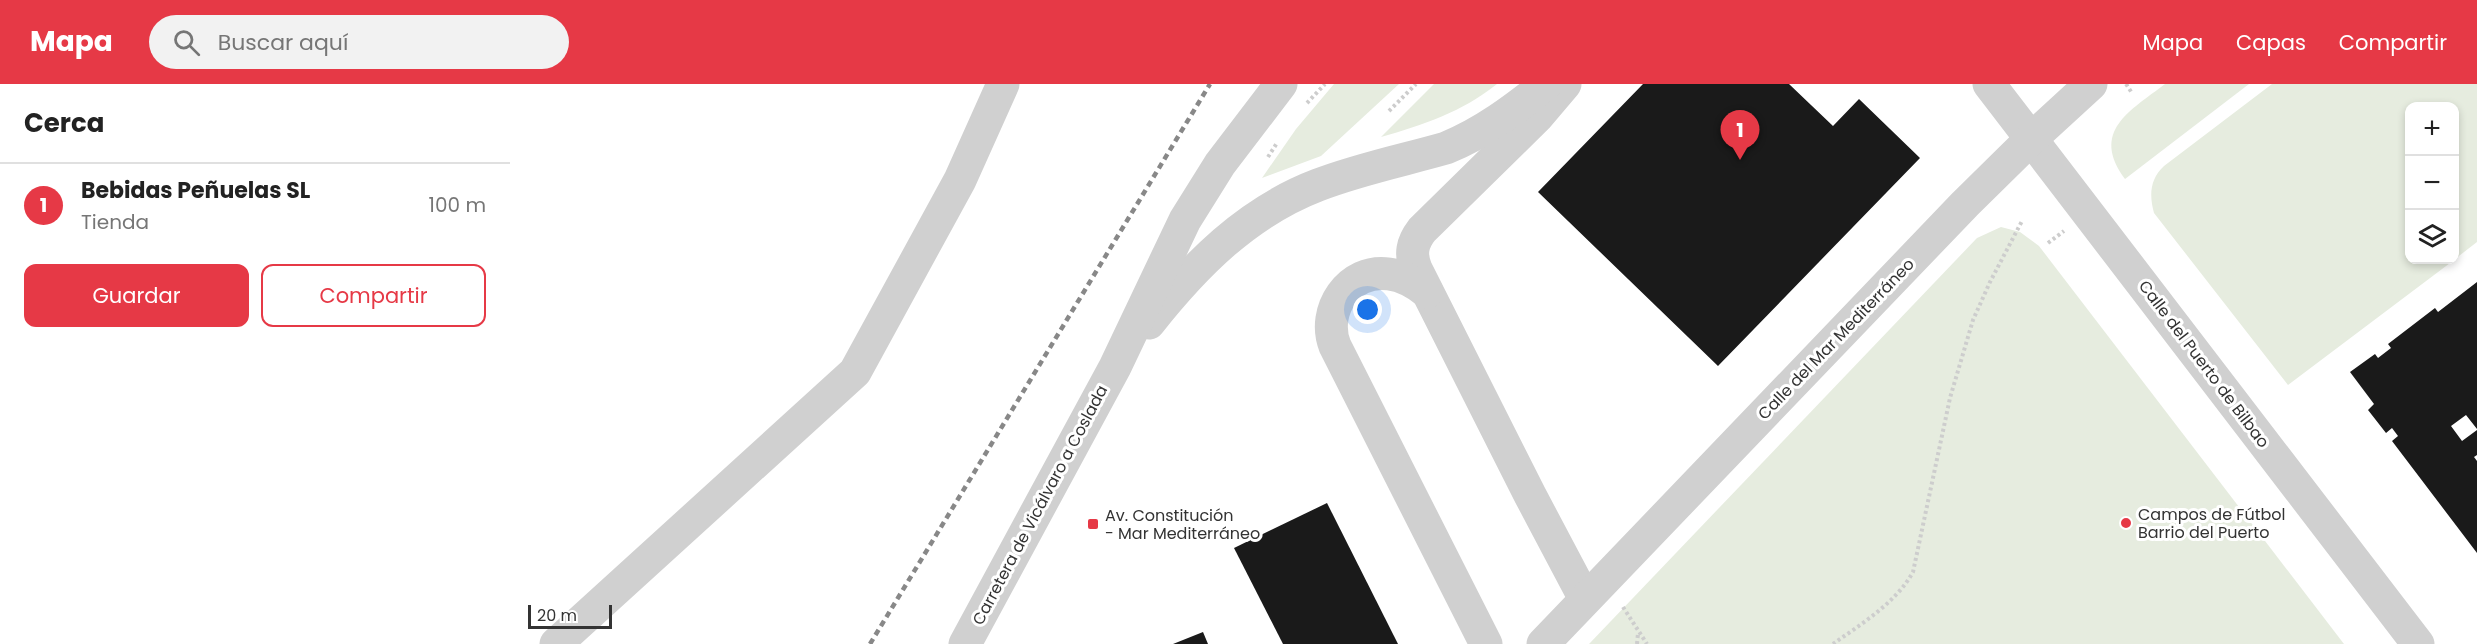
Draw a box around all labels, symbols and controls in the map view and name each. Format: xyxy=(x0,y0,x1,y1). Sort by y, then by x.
search box xyxy=(149,15,569,69)
text: Mapa xyxy=(30,22,113,61)
icon: search xyxy=(170,26,203,59)
text: Buscar aquí xyxy=(218,27,348,58)
text: Mapa xyxy=(2142,28,2203,57)
text: Capas xyxy=(2236,28,2306,57)
text: Compartir xyxy=(2339,28,2447,57)
map controls xyxy=(2405,102,2459,264)
button: + xyxy=(2405,102,2459,156)
text: Cerca xyxy=(24,105,104,141)
pin: 1 xyxy=(1720,110,1760,160)
button: − xyxy=(2405,156,2459,210)
text: Bebidas Peñuelas SL xyxy=(81,175,310,206)
text: 1 xyxy=(40,191,47,219)
text: 100 m xyxy=(429,191,486,219)
text: Tienda xyxy=(81,208,149,236)
button: layers xyxy=(2405,210,2459,264)
street label: Calle del Mar Mediterráneo xyxy=(1753,253,1919,425)
button: Guardar xyxy=(24,264,249,327)
button: Compartir xyxy=(261,264,486,327)
street label: Calle del Puerto de Bilbao xyxy=(2133,275,2275,453)
your location xyxy=(1353,295,1382,324)
street label: Carretera de Vicálvaro a Coslada xyxy=(967,381,1113,629)
place label: Campos de Fútbol Barrio del Puerto xyxy=(2138,503,2285,544)
place label: Av. Constitución - Mar Mediterráneo xyxy=(1105,504,1260,545)
marker: Campos de Fútbol Barrio del Puerto xyxy=(2119,516,2133,530)
marker: Av. Constitución - Mar Mediterráneo xyxy=(1086,517,1100,531)
scale bar xyxy=(528,602,612,630)
text: 20 m xyxy=(537,604,577,627)

